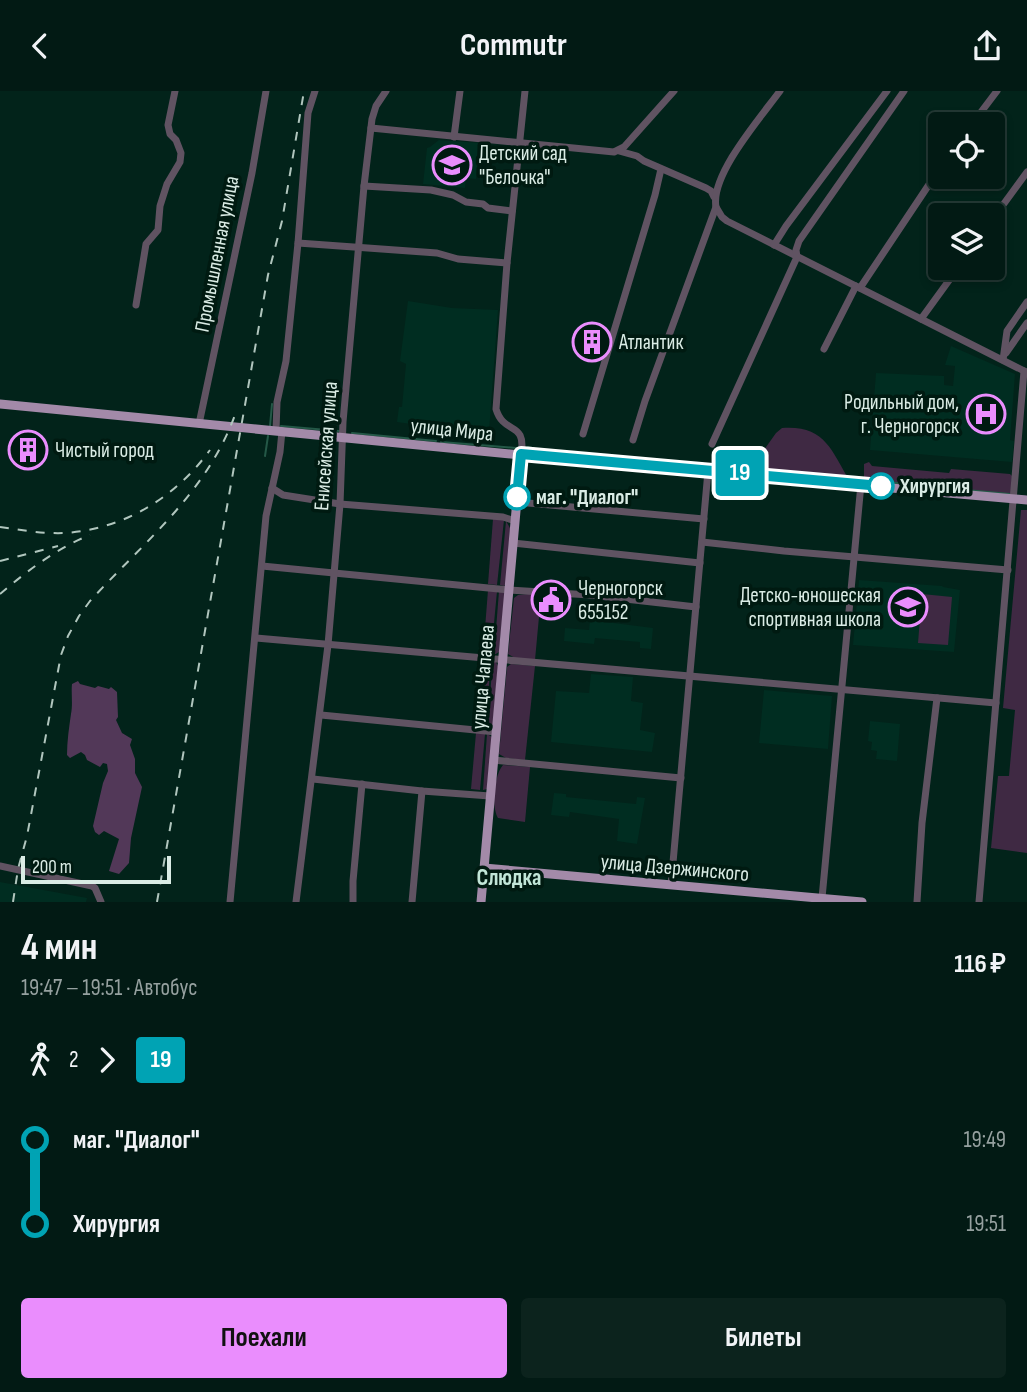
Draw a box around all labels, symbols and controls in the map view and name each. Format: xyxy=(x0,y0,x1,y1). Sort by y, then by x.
text: Commutr xyxy=(460,26,567,65)
icon: back xyxy=(21,27,59,65)
icon: share xyxy=(968,27,1006,65)
map controls xyxy=(928,112,1005,280)
button: locate xyxy=(928,112,1005,189)
place label: Детский сад "Белочка" xyxy=(479,141,567,190)
school or university icon: Детский сад "Белочка" xyxy=(431,144,473,186)
street label: Промышленная улица xyxy=(190,174,244,334)
button: layers xyxy=(928,203,1005,280)
building icon: Атлантик xyxy=(571,321,613,363)
place label: Атлантик xyxy=(618,330,683,355)
street label: Енисейская улица xyxy=(309,381,343,511)
place label: Родильный дом, г. Черногорск xyxy=(844,390,959,439)
hospital icon: Родильный дом, г. Черногорск xyxy=(965,393,1007,435)
street label: улица Мира xyxy=(409,413,495,447)
building icon: Чистый город xyxy=(7,429,49,471)
place label: Чистый город xyxy=(55,438,154,463)
line badge: 19 xyxy=(708,450,772,496)
text: 19 xyxy=(730,458,750,487)
marker: Хирургия xyxy=(868,473,894,499)
place label: Хирургия xyxy=(899,474,970,499)
marker: маг. "Диалог" xyxy=(504,484,530,510)
place label: маг. "Диалог" xyxy=(536,485,638,510)
place label: Черногорск 655152 xyxy=(578,576,663,625)
public building icon: Черногорск 655152 xyxy=(530,579,572,621)
place label: Детско-юношеская спортивная школа xyxy=(740,583,881,632)
school or university icon: Детско-юношеская спортивная школа xyxy=(887,586,929,628)
street label: улица Чапаева xyxy=(466,624,500,730)
street label: улица Дзержинского xyxy=(600,849,750,887)
scale bar xyxy=(21,853,172,885)
text: 200 m xyxy=(32,856,72,879)
district label: Слюдка xyxy=(477,864,541,892)
text: 4 мин xyxy=(21,925,97,970)
text: 116 ₽ xyxy=(954,949,1006,980)
text: 19:47 – 19:51 · Автобус xyxy=(21,974,197,1002)
icon: walk xyxy=(21,1041,59,1079)
icon: forward xyxy=(88,1041,126,1079)
text: 19 xyxy=(150,1045,171,1074)
text: 2 xyxy=(69,1046,78,1074)
text: маг. "Диалог" xyxy=(73,1125,200,1156)
text: 19:49 xyxy=(964,1126,1006,1154)
text: Хирургия xyxy=(73,1209,160,1240)
text: 19:51 xyxy=(966,1210,1006,1238)
button: Поехали xyxy=(21,1298,507,1378)
button: Билеты xyxy=(521,1298,1006,1378)

